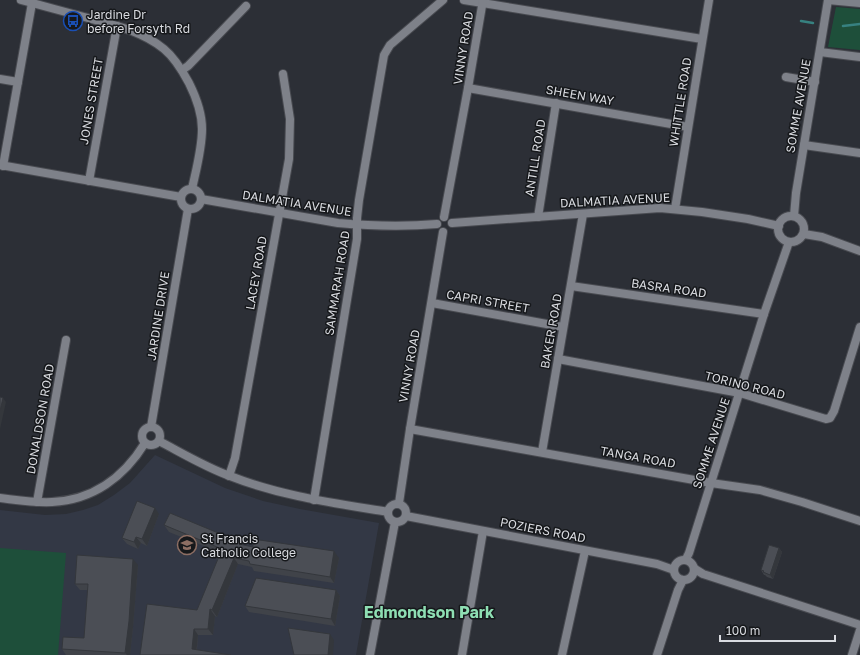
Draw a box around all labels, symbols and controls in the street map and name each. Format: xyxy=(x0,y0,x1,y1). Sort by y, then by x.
place label: Jardine Dr before Forsyth Rd xyxy=(87,7,190,36)
bus stop icon: Jardine Dr before Forsyth Rd xyxy=(62,10,84,32)
street label: VINNY ROAD xyxy=(450,10,476,86)
street label: JONES STREET xyxy=(76,56,106,146)
street label: WHITTLE ROAD xyxy=(666,56,694,148)
street label: SOMME AVENUE xyxy=(782,58,814,154)
street label: SHEEN WAY xyxy=(545,82,616,108)
street label: ANTILL ROAD xyxy=(521,118,549,198)
street label: DALMATIA AVENUE xyxy=(241,187,353,219)
street label: DALMATIA AVENUE xyxy=(560,190,670,210)
street label: SAMMARAH ROAD xyxy=(321,230,353,336)
street label: LACEY ROAD xyxy=(242,235,270,311)
street label: JARDINE DRIVE xyxy=(144,270,172,362)
street label: BASRA ROAD xyxy=(630,275,708,301)
street label: CAPRI STREET xyxy=(445,286,531,316)
street label: BAKER ROAD xyxy=(537,292,565,370)
street label: VINNY ROAD xyxy=(395,328,423,404)
street label: DONALDSON ROAD xyxy=(23,363,57,475)
street label: TORINO ROAD xyxy=(703,368,787,402)
street label: SOMME AVENUE xyxy=(689,395,733,491)
street label: TANGA ROAD xyxy=(599,443,677,471)
street label: POZIERS ROAD xyxy=(499,514,587,546)
place label: St Francis Catholic College xyxy=(201,531,296,560)
school or university icon: St Francis Catholic College xyxy=(176,534,198,556)
district label: Edmondson Park xyxy=(364,602,495,622)
scale bar xyxy=(720,617,835,643)
text: 100 m xyxy=(726,623,760,638)

